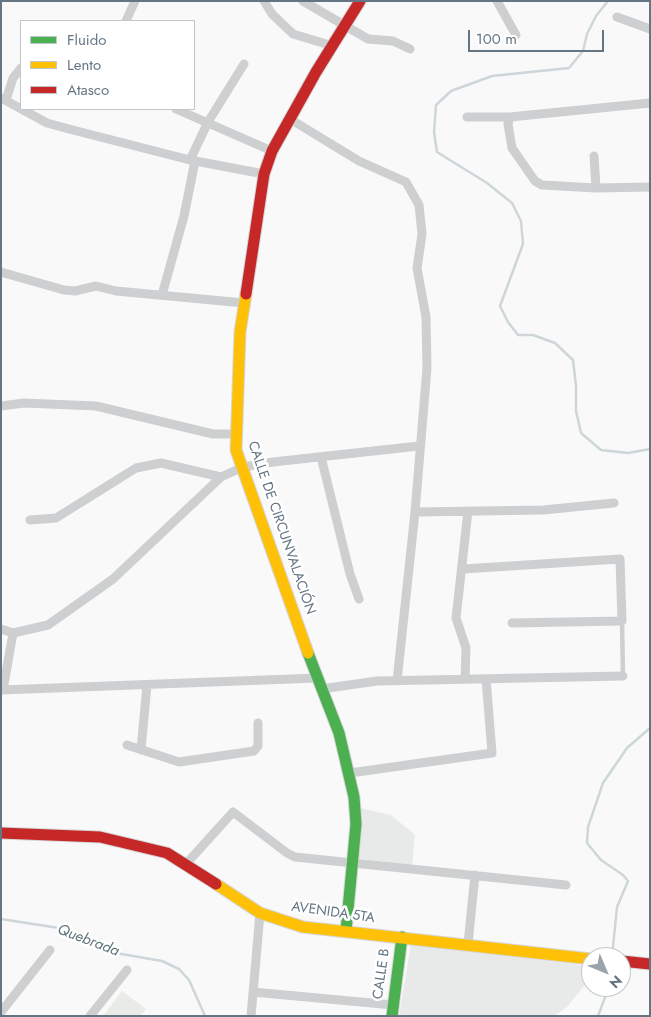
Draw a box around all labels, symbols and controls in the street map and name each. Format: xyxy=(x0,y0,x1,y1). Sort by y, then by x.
legend xyxy=(20,20,195,110)
scale bar xyxy=(471,20,607,52)
text: 100 m xyxy=(476,28,517,50)
text: Fluido xyxy=(67,29,106,51)
text: Lento xyxy=(67,54,101,76)
text: Atasco xyxy=(67,79,109,101)
street label: CALLE DE CIRCUNVALACIÓN xyxy=(243,439,319,617)
street label: AVENIDA 5TA xyxy=(290,899,376,927)
water label: Quebrada xyxy=(55,921,121,961)
north arrow xyxy=(581,947,631,997)
street label: CALLE B xyxy=(370,948,394,1000)
text: N xyxy=(605,971,627,993)

